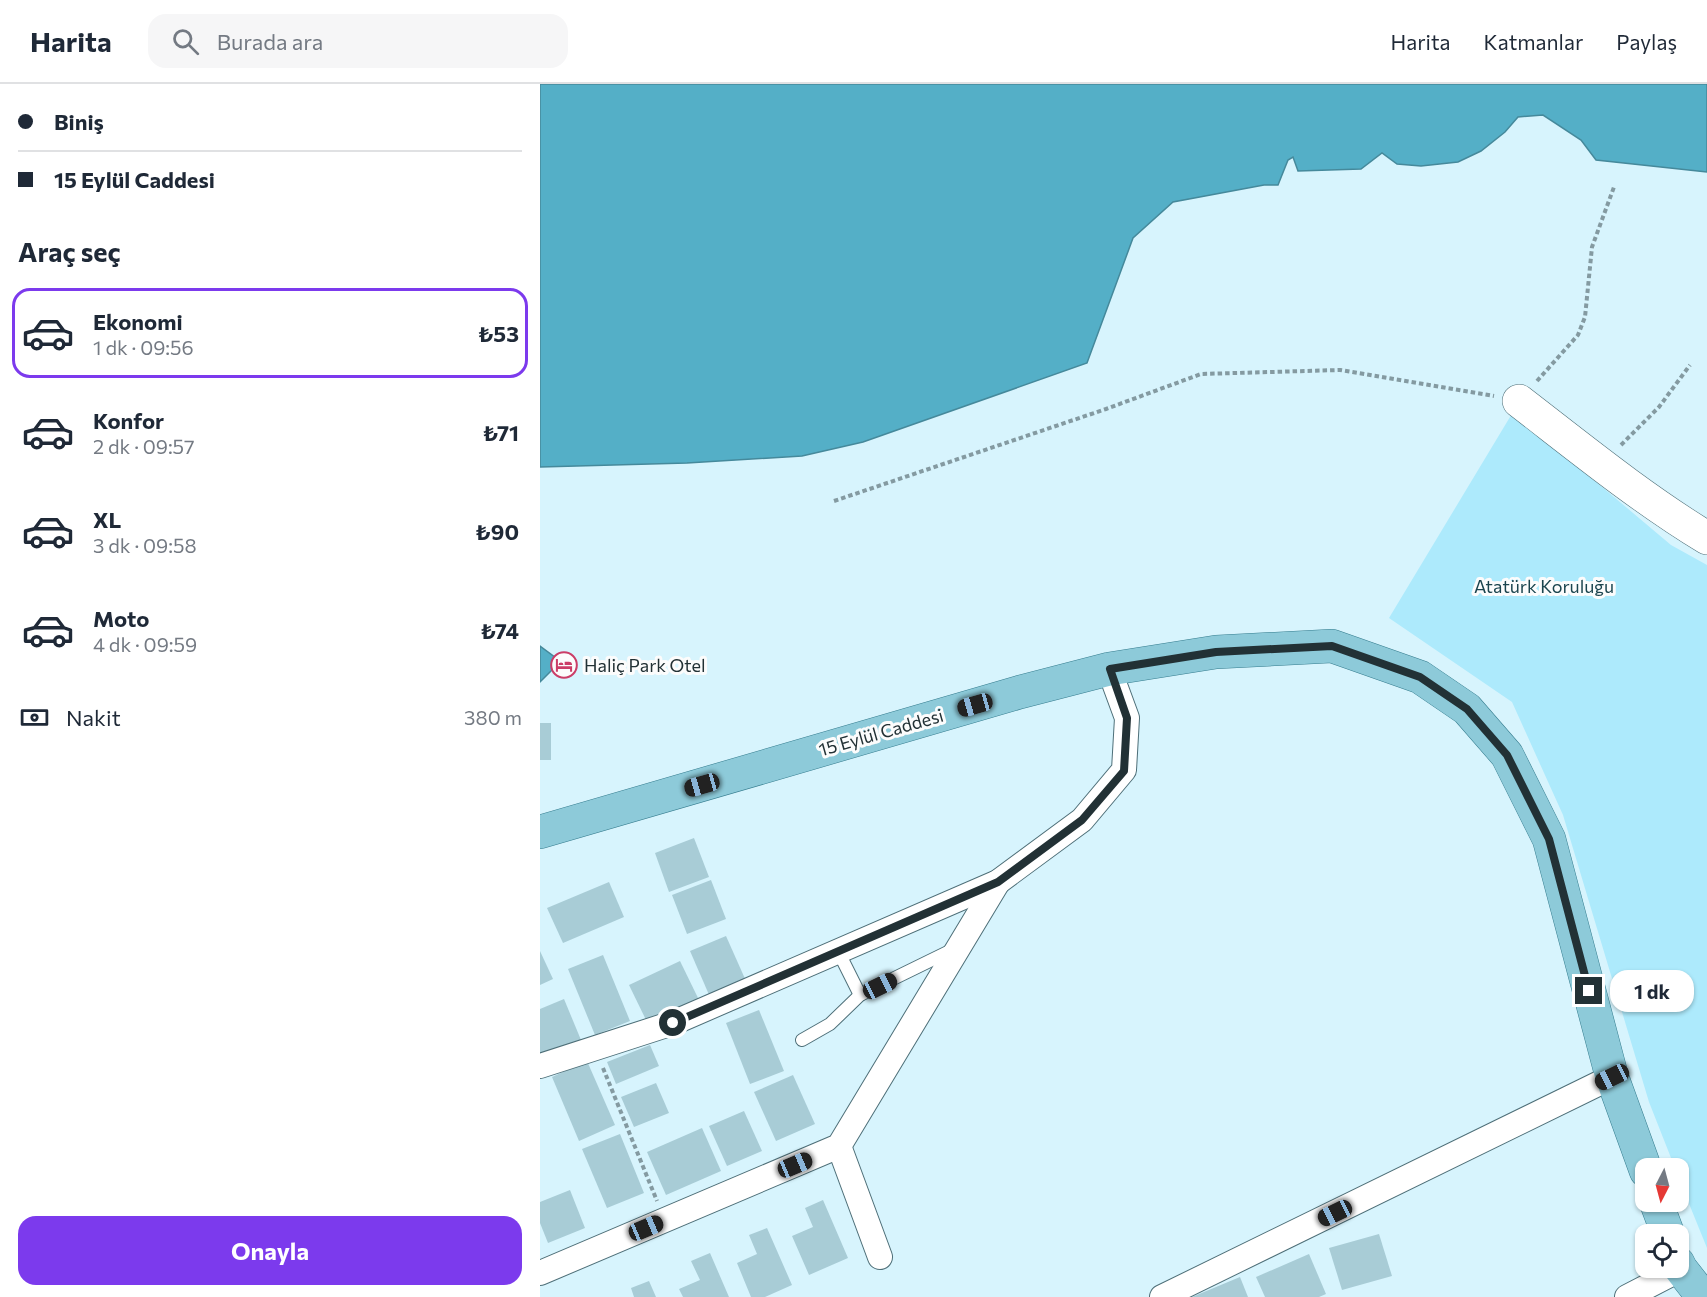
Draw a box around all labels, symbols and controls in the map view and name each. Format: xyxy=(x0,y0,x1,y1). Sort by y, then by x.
search box xyxy=(148,14,568,68)
text: Harita xyxy=(30,24,112,58)
icon: search xyxy=(169,25,202,58)
text: Burada ara xyxy=(217,28,323,55)
text: Harita xyxy=(1390,29,1451,54)
text: Katmanlar xyxy=(1484,29,1583,54)
text: Paylaş xyxy=(1616,29,1677,54)
text: Biniş xyxy=(54,108,104,135)
text: 15 Eylül Caddesi xyxy=(54,166,215,193)
text: Araç seç xyxy=(18,235,121,268)
icon: car xyxy=(21,306,75,360)
text: Ekonomi xyxy=(93,308,183,335)
text: ₺53 xyxy=(478,320,519,347)
text: 1 dk · 09:56 xyxy=(93,335,194,359)
icon: car xyxy=(21,405,75,459)
text: Konfor xyxy=(93,407,164,434)
text: ₺71 xyxy=(482,419,519,446)
text: 2 dk · 09:57 xyxy=(93,434,195,458)
icon: car xyxy=(21,504,75,558)
text: XL xyxy=(93,506,121,533)
text: ₺90 xyxy=(475,518,519,545)
text: 3 dk · 09:58 xyxy=(93,533,197,557)
park label: Atatürk Koruluğu xyxy=(1474,575,1614,597)
icon: car xyxy=(21,603,75,657)
text: Moto xyxy=(93,605,149,632)
text: ₺74 xyxy=(480,617,519,644)
text: 4 dk · 09:59 xyxy=(93,632,197,656)
hotel icon: Haliç Park Otel xyxy=(549,650,579,680)
place label: Haliç Park Otel xyxy=(584,654,706,676)
car xyxy=(955,691,995,719)
icon: cash xyxy=(18,701,51,734)
text: Nakit xyxy=(66,704,121,731)
street label: 15 Eylül Caddesi xyxy=(816,704,946,760)
text: 380 m xyxy=(464,705,522,729)
car xyxy=(682,771,722,799)
car xyxy=(860,970,900,1002)
callout: 1 dk xyxy=(1610,970,1694,1012)
route end xyxy=(1575,977,1602,1004)
text: 1 dk xyxy=(1634,979,1670,1003)
route start xyxy=(659,1009,686,1036)
car xyxy=(1592,1061,1632,1093)
car xyxy=(775,1150,815,1180)
north arrow xyxy=(1635,1158,1689,1212)
map controls xyxy=(1635,1158,1689,1278)
car xyxy=(1315,1197,1355,1229)
car xyxy=(626,1213,666,1243)
button: Onayla xyxy=(18,1216,522,1285)
button: locate xyxy=(1635,1224,1689,1278)

